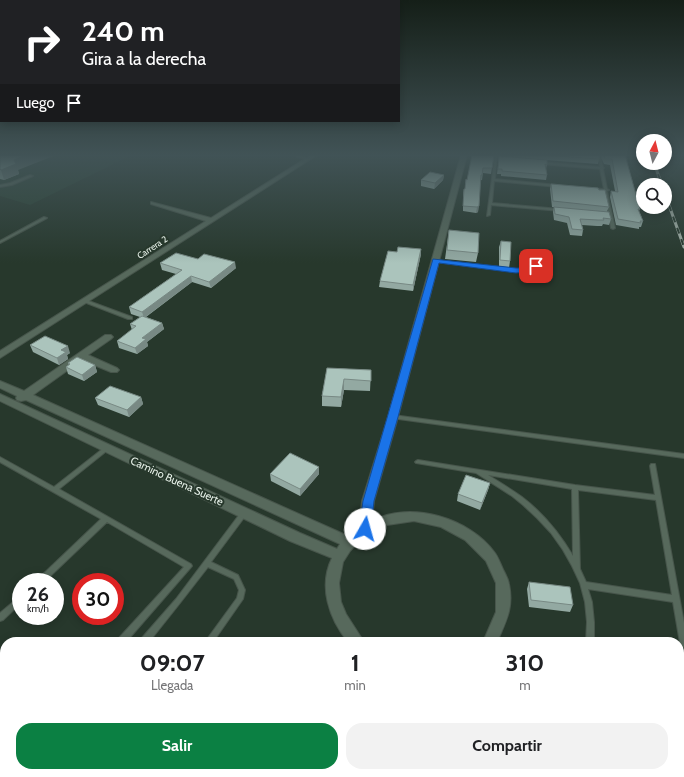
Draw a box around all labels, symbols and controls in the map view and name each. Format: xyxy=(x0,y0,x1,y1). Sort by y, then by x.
text: 240 m xyxy=(82,14,165,48)
icon: right xyxy=(16,16,68,68)
text: Gira a la derecha xyxy=(82,48,206,70)
icon: arrive xyxy=(63,92,85,114)
text: Luego xyxy=(16,94,55,112)
north arrow xyxy=(636,134,672,170)
map controls xyxy=(636,134,672,214)
button: search xyxy=(636,178,672,214)
street label: Carrera 2 xyxy=(135,233,169,261)
pin xyxy=(519,249,553,283)
icon: arrive xyxy=(525,255,547,277)
street label: Camino Buena Suerte xyxy=(128,453,226,509)
position arrow xyxy=(344,508,386,550)
speed limit sign: 30 xyxy=(72,573,124,625)
text: 26 xyxy=(27,582,49,606)
text: km/h xyxy=(27,602,49,615)
text: 09:07 xyxy=(140,648,205,677)
text: 1 xyxy=(351,648,360,677)
text: 310 xyxy=(506,648,544,677)
text: Llegada xyxy=(151,677,193,693)
text: min xyxy=(344,677,366,693)
text: m xyxy=(519,677,531,693)
button: Salir xyxy=(16,723,338,769)
button: Compartir xyxy=(346,723,668,769)

